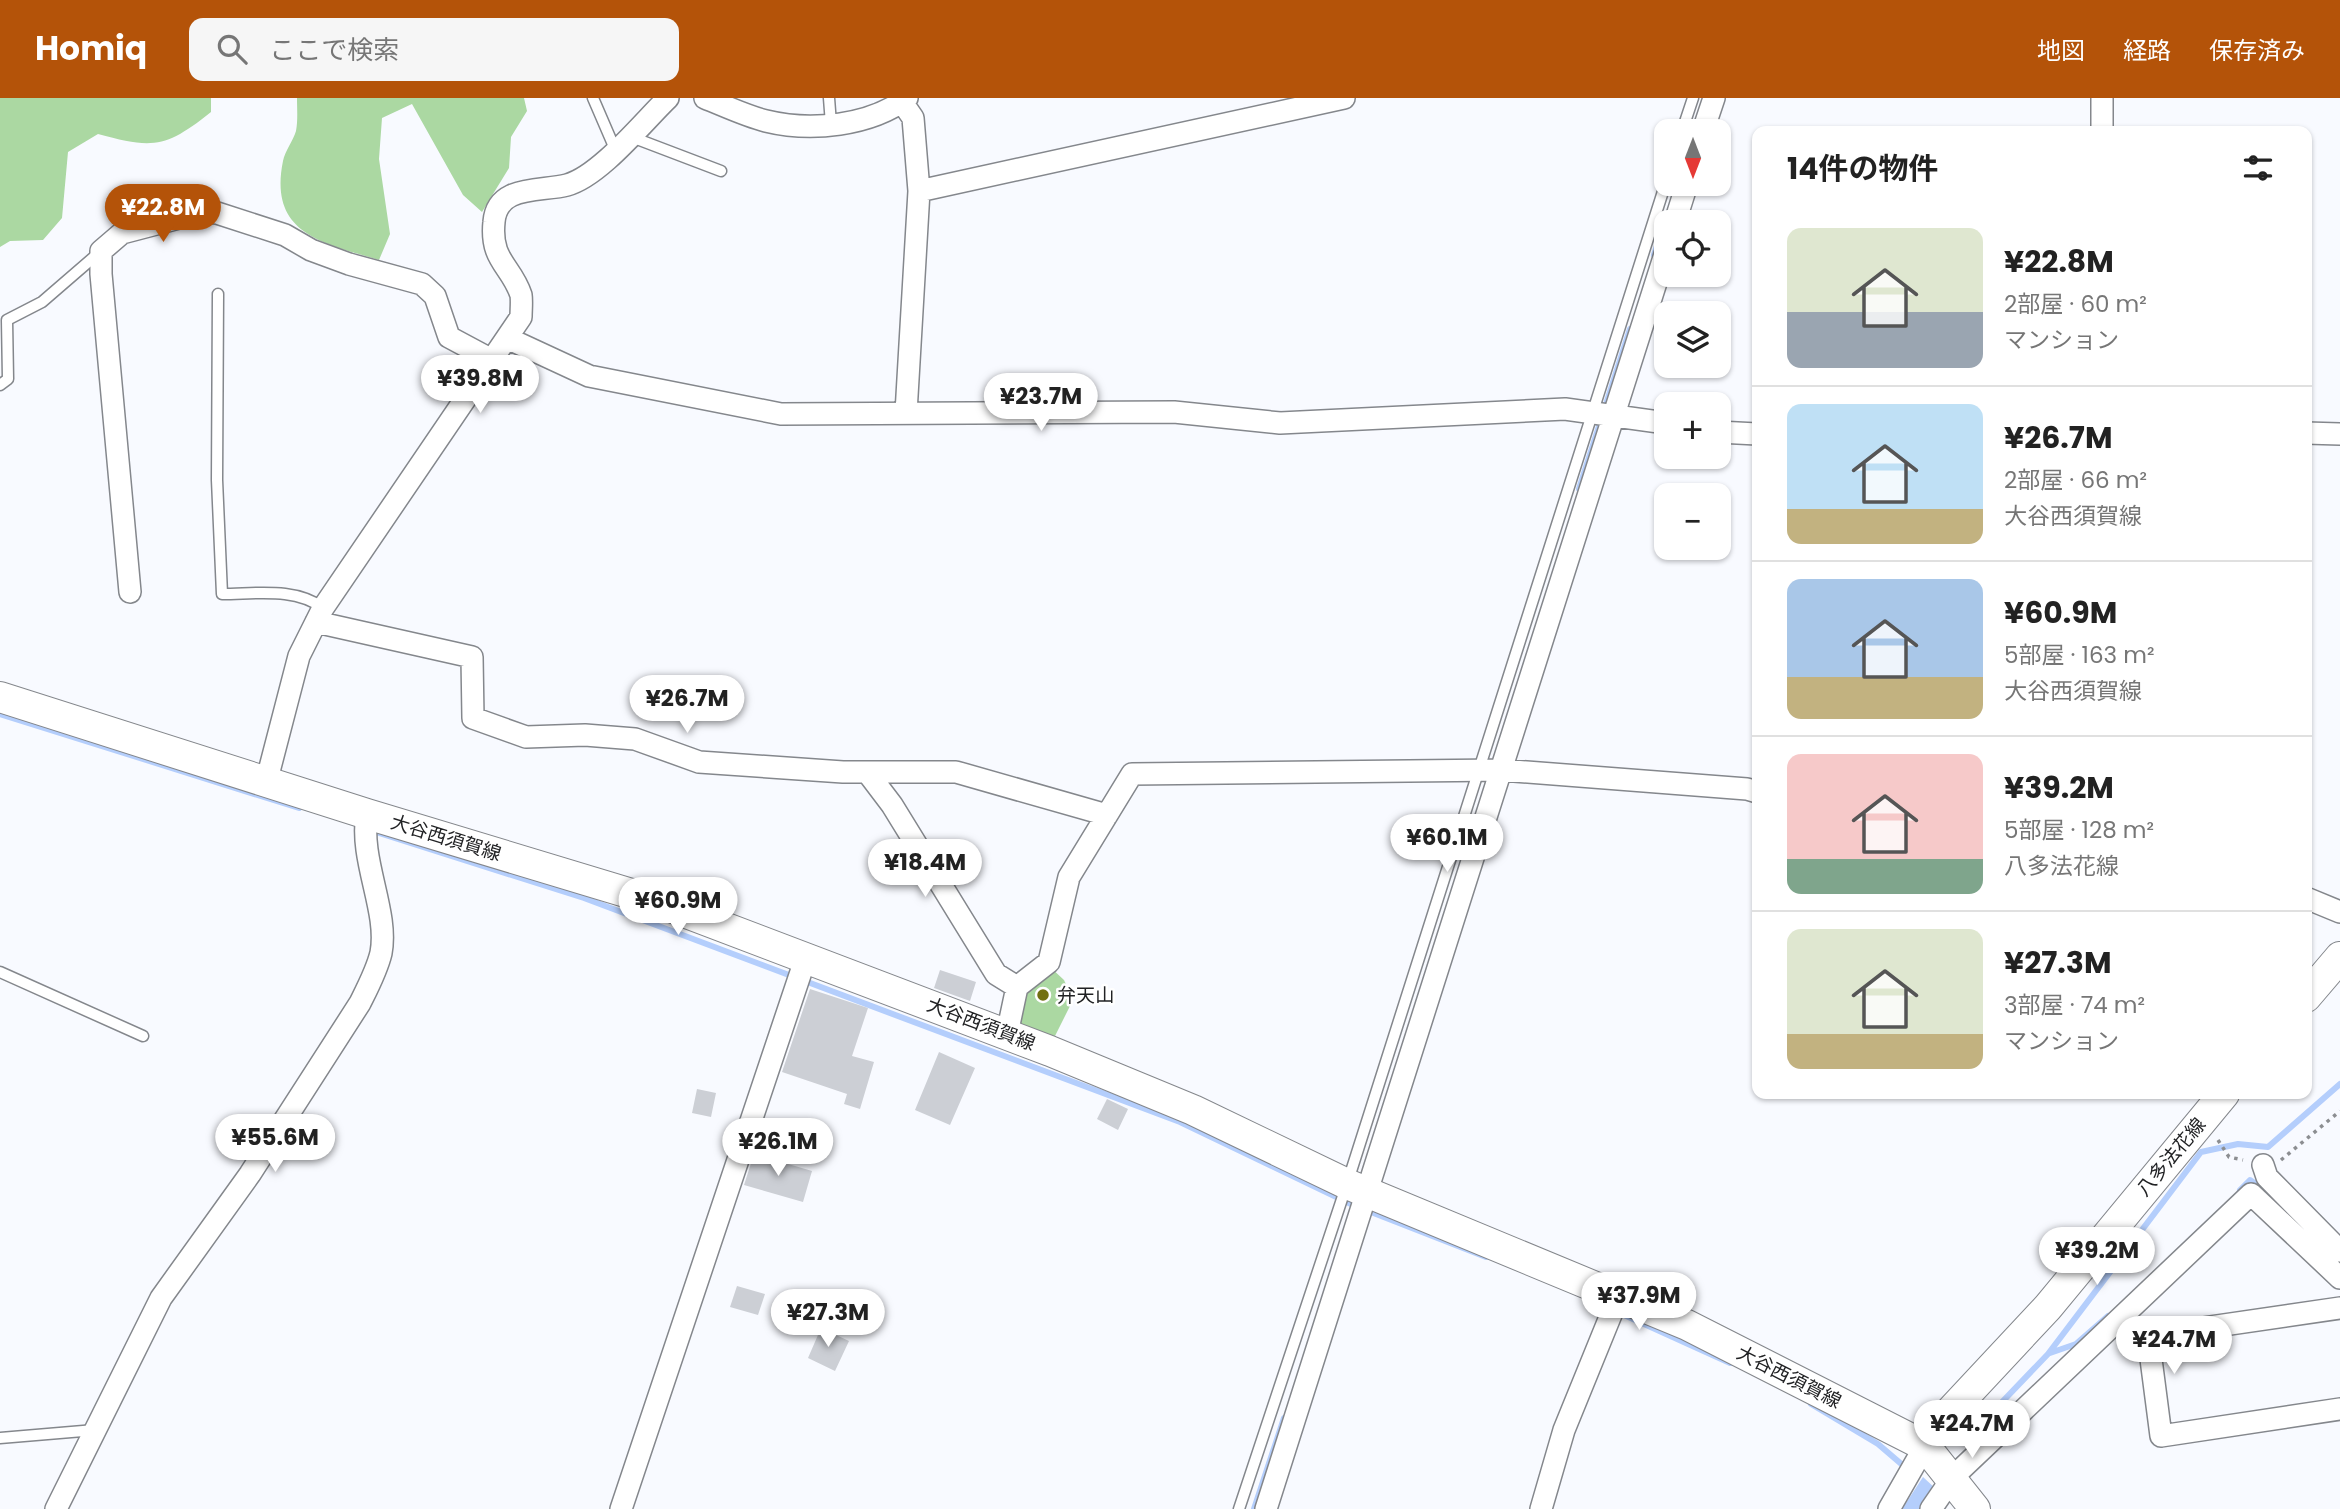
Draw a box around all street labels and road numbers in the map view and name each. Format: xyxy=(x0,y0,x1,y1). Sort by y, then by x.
street label: 大谷西須賀線 xyxy=(388,808,504,868)
street label: 大谷西須賀線 xyxy=(923,991,1039,1057)
street label: 八多法花線 xyxy=(2130,1112,2212,1202)
street label: 大谷西須賀線 xyxy=(1732,1339,1846,1415)

